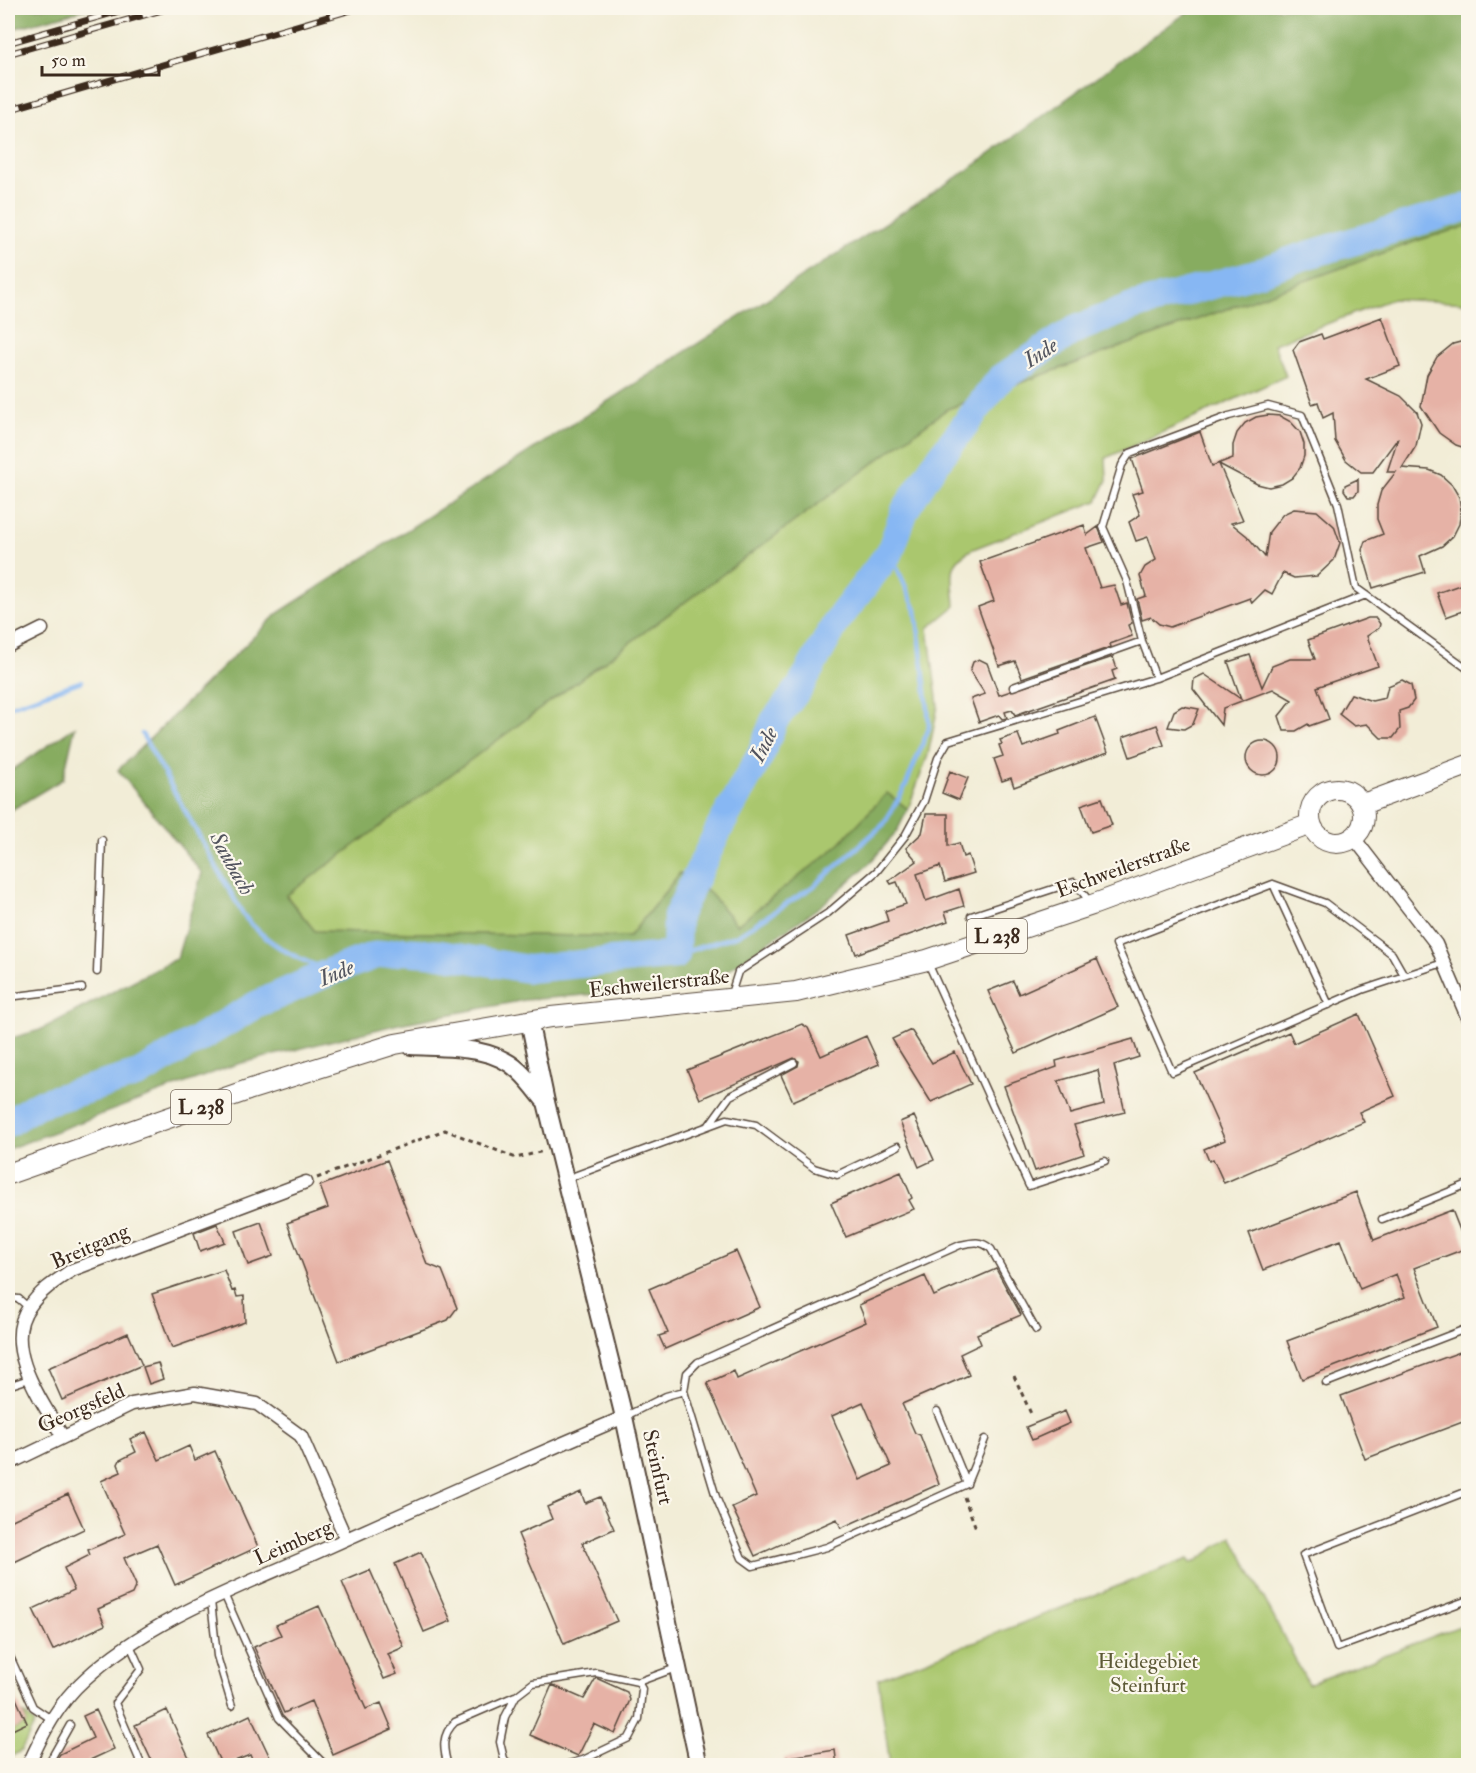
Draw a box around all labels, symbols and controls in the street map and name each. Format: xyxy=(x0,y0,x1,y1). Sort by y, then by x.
scale bar xyxy=(42,39,159,77)
text: 50 m xyxy=(51,49,86,72)
water label: Inde xyxy=(1017,331,1064,375)
water label: Inde xyxy=(743,722,785,767)
water label: Saubach xyxy=(203,826,261,900)
street label: Eschweilerstraße xyxy=(1052,831,1194,904)
road number: L 238 xyxy=(967,919,1027,953)
water label: Inde xyxy=(314,953,359,993)
street label: Eschweilerstraße xyxy=(587,963,731,1004)
road number: L 238 xyxy=(171,1090,231,1124)
street label: Breitgang xyxy=(47,1217,134,1276)
street label: Georgsfeld xyxy=(33,1377,130,1440)
street label: Steinfurt xyxy=(636,1427,679,1507)
street label: Leimberg xyxy=(250,1513,337,1572)
park label: Heidegebiet Steinfurt xyxy=(1098,1648,1199,1699)

